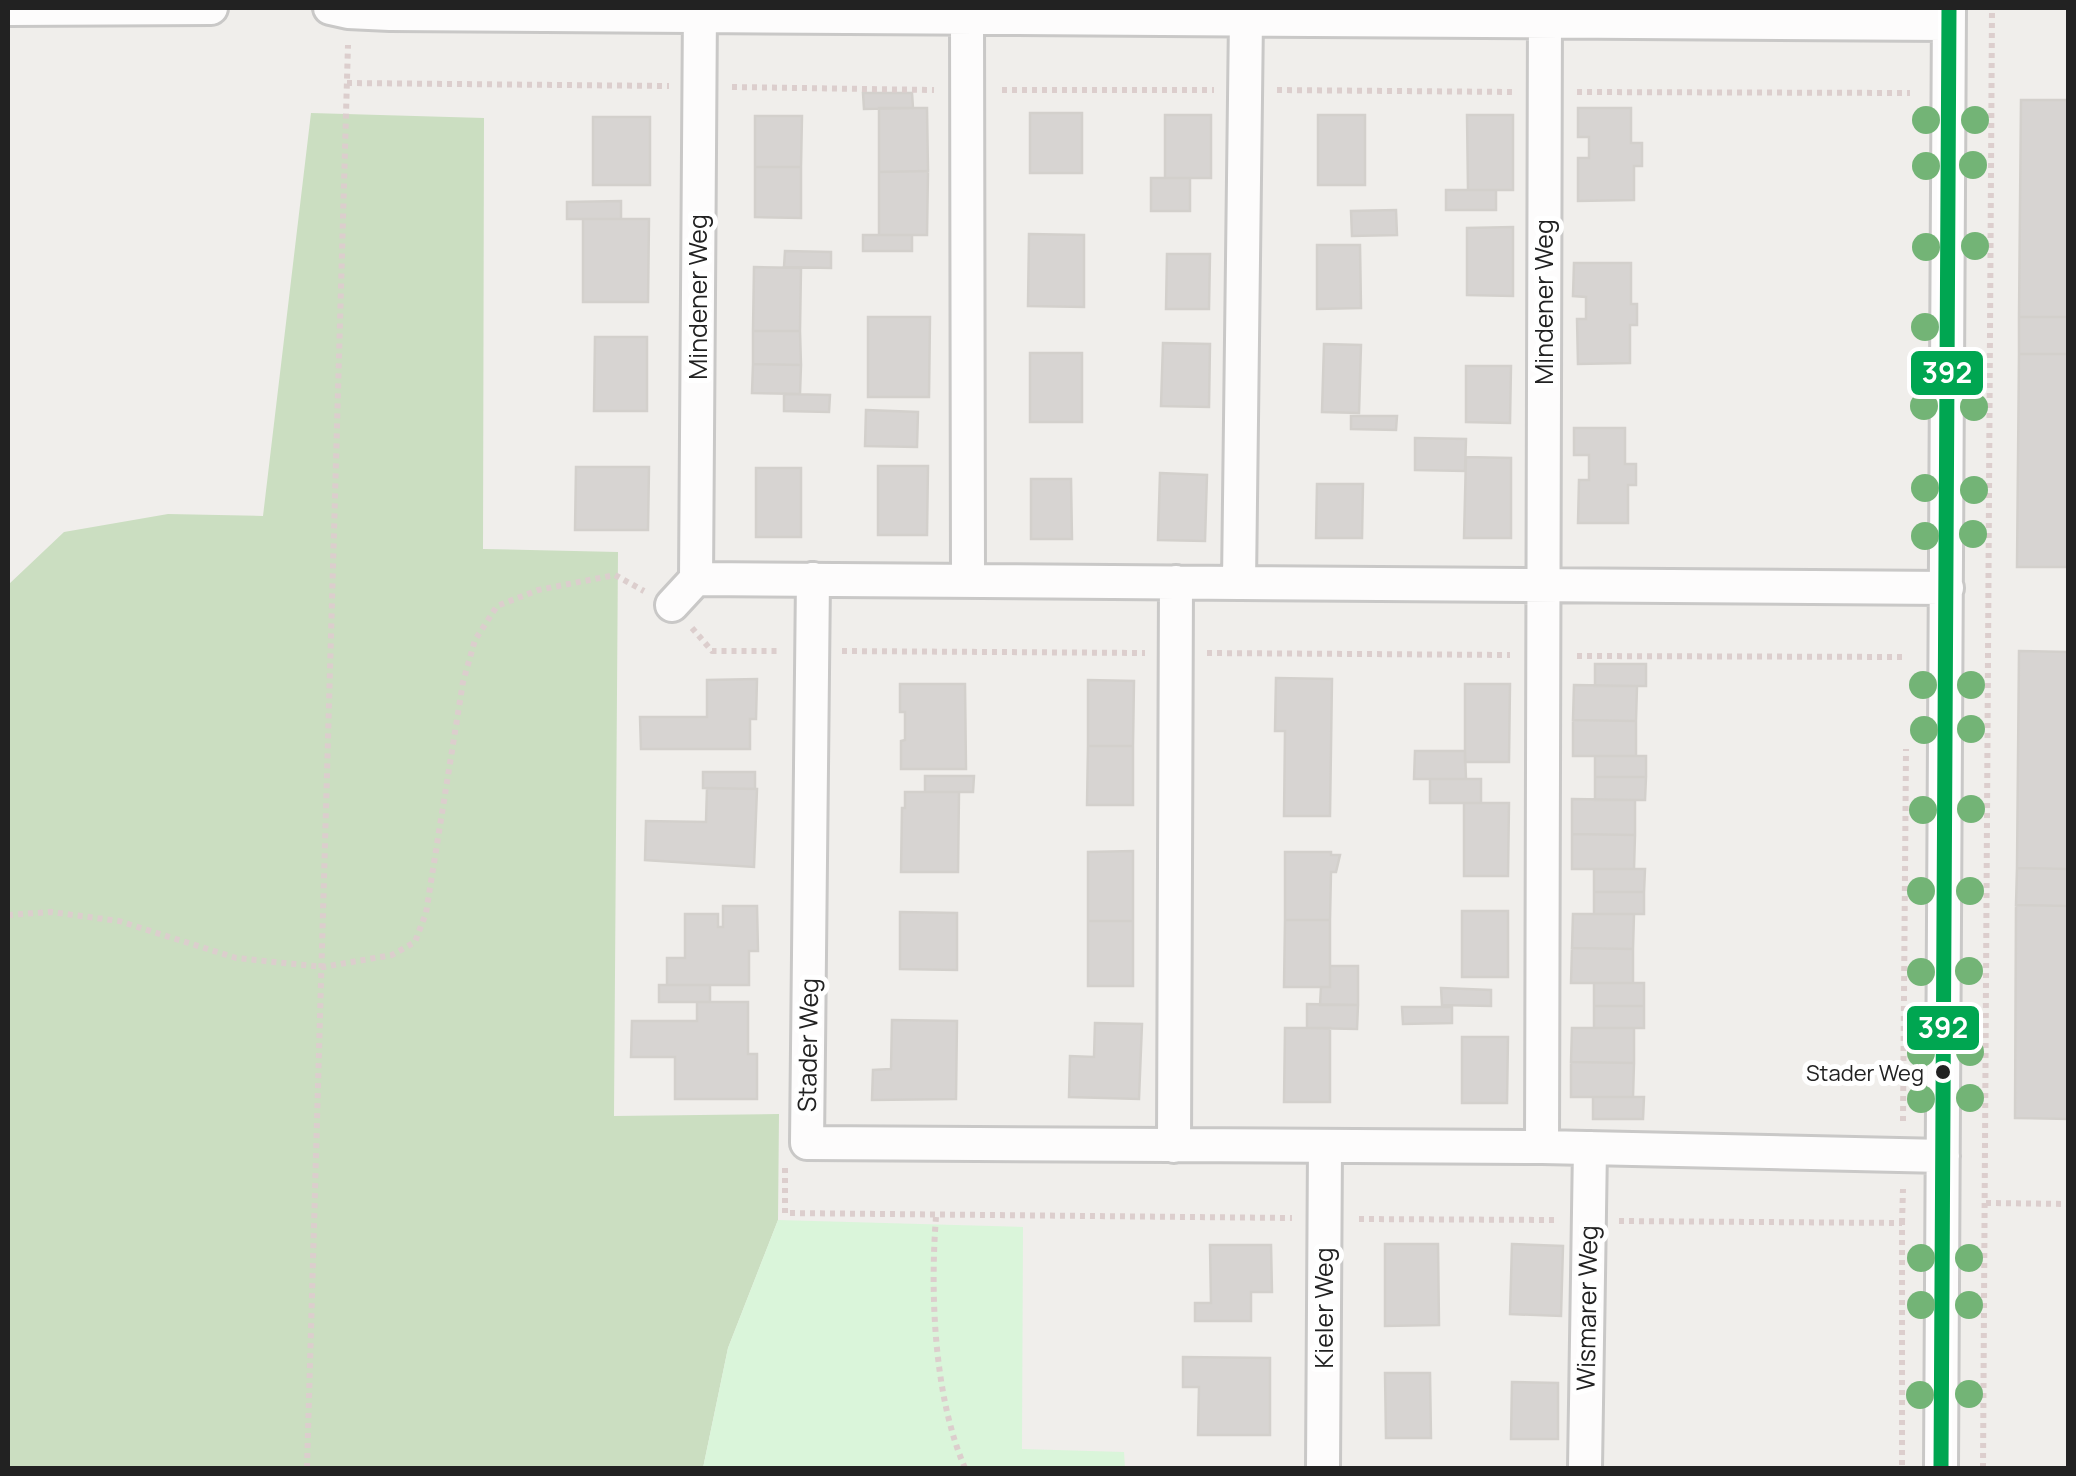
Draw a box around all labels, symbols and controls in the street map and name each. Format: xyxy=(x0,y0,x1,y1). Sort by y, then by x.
street label: Mindener Weg xyxy=(680,214,715,380)
street label: Mindener Weg xyxy=(1526,219,1561,385)
line badge: 392 xyxy=(1909,349,1985,397)
text: 392 xyxy=(1922,353,1972,391)
street label: Stader Weg xyxy=(789,978,826,1112)
line badge: 392 xyxy=(1905,1004,1981,1052)
text: 392 xyxy=(1918,1008,1968,1046)
place label: Stader Weg xyxy=(1806,1058,1924,1088)
marker: Stader Weg xyxy=(1933,1062,1953,1082)
street label: Wismarer Weg xyxy=(1568,1225,1605,1391)
street label: Kieler Weg xyxy=(1306,1247,1341,1369)

